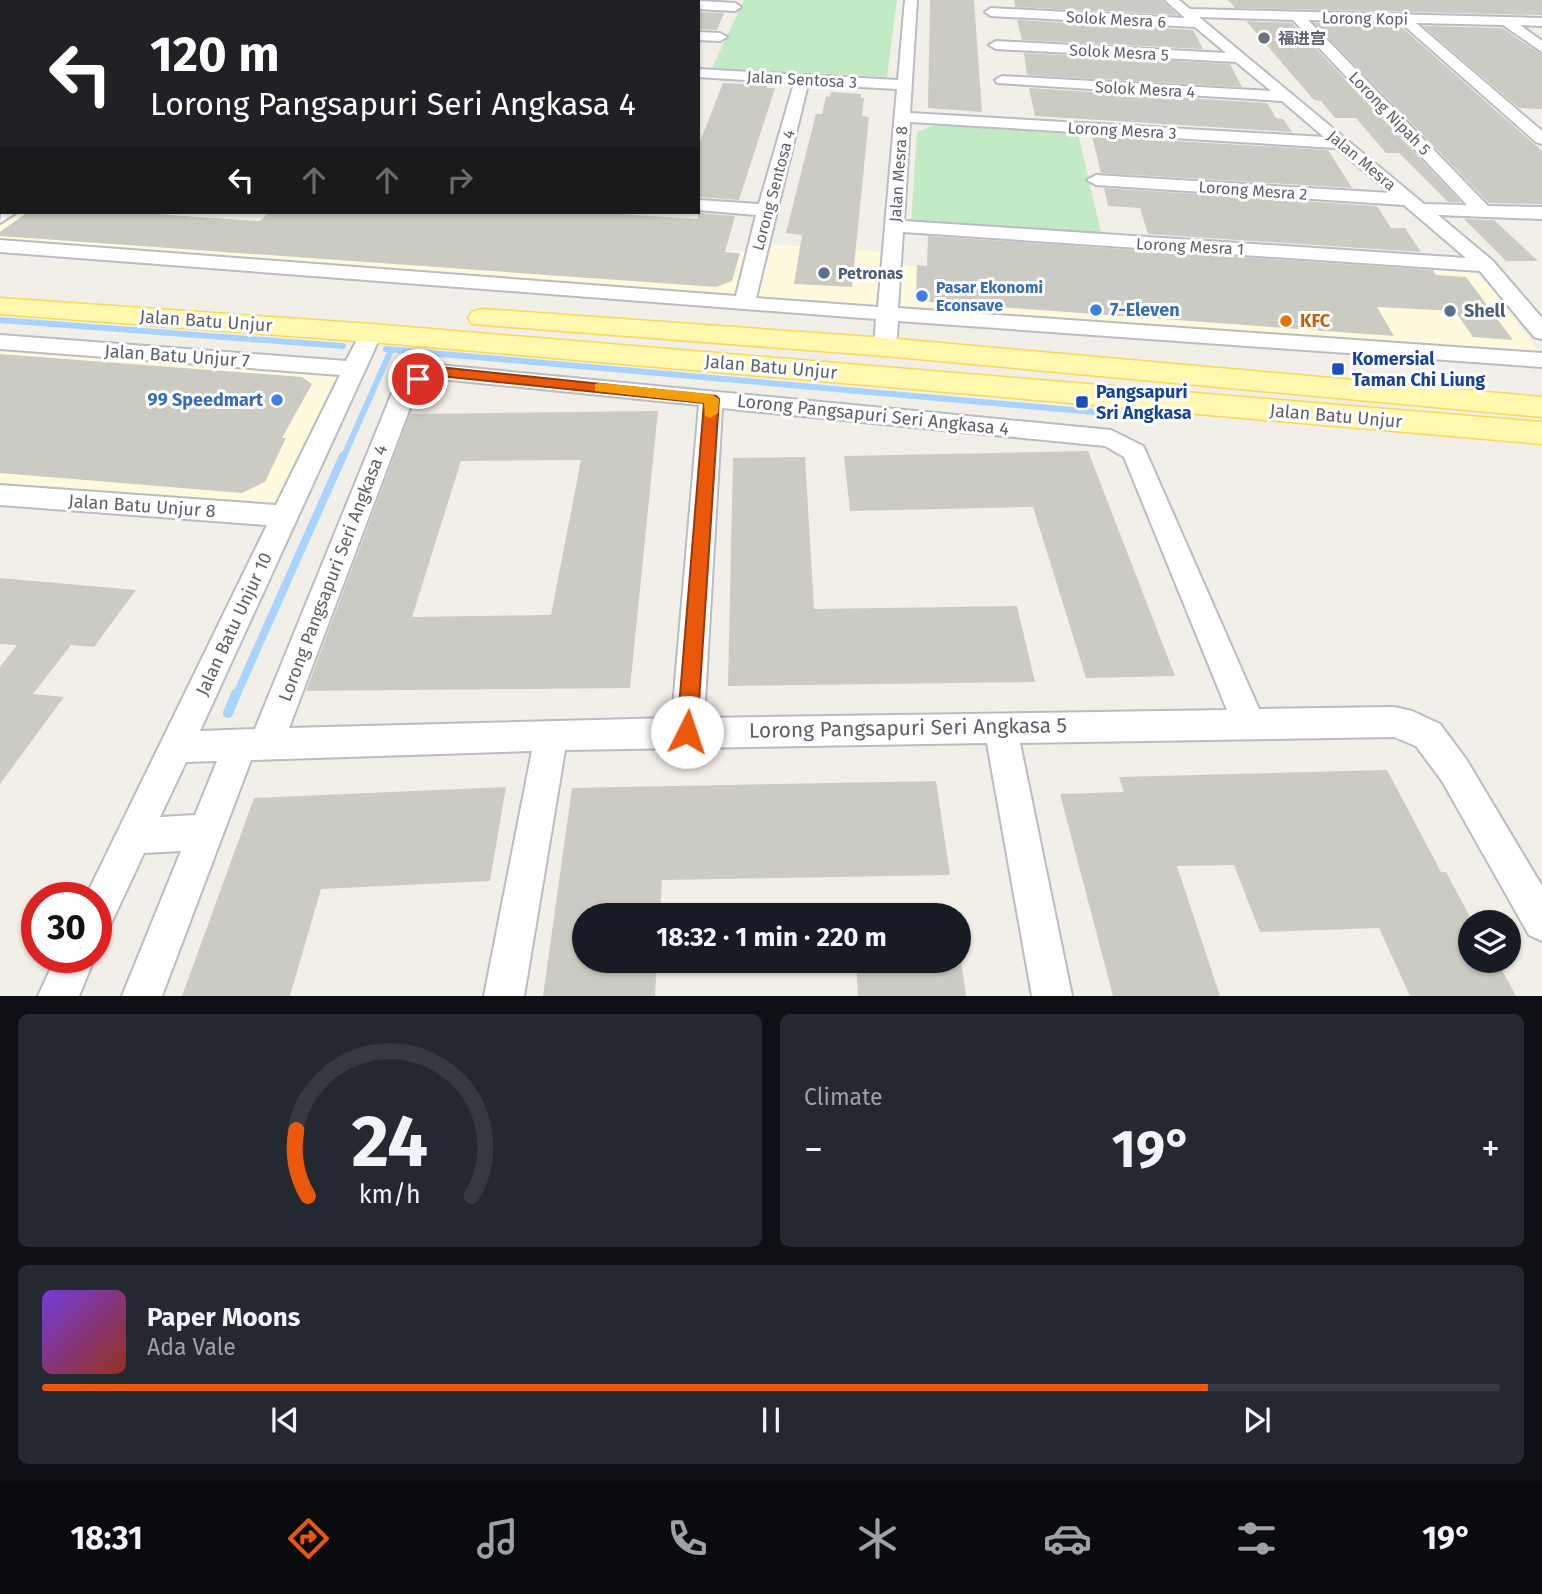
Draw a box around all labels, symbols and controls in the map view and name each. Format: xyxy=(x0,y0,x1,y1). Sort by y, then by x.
street label: Solok Mesra 6 xyxy=(1065,7,1166,32)
street label: Lorong Kopi xyxy=(1322,8,1408,29)
text: 120 m xyxy=(150,25,280,84)
icon: left xyxy=(35,28,126,119)
place label: 福进宫 xyxy=(1278,29,1326,48)
marker: 福进宫 xyxy=(1256,30,1272,46)
street label: Solok Mesra 5 xyxy=(1069,40,1169,65)
street label: Jalan Sentosa 3 xyxy=(746,67,858,92)
street label: Lorong Nipah 5 xyxy=(1345,68,1434,159)
street label: Solok Mesra 4 xyxy=(1094,77,1196,102)
text: Lorong Pangsapuri Seri Angkasa 4 xyxy=(150,85,636,123)
street label: Lorong Mesra 3 xyxy=(1067,118,1177,143)
street label: Jalan Mesra 8 xyxy=(886,125,911,223)
street label: Jalan Mesra xyxy=(1324,126,1400,194)
street label: Lorong Sentosa 4 xyxy=(748,127,799,253)
icon: left xyxy=(222,161,260,199)
icon: ahead xyxy=(295,161,333,199)
icon: ahead xyxy=(368,161,406,199)
icon: right xyxy=(441,161,479,199)
street label: Lorong Mesra 2 xyxy=(1198,177,1308,204)
street label: Lorong Mesra 1 xyxy=(1136,234,1244,259)
place label: Petronas xyxy=(838,264,903,283)
marker: Petronas xyxy=(816,265,832,281)
place label: Pasar Ekonomi Econsave xyxy=(936,278,1043,315)
marker: Pasar Ekonomi Econsave xyxy=(914,288,930,304)
place label: 7-Eleven xyxy=(1110,299,1180,321)
place label: Shell xyxy=(1464,300,1506,322)
marker: 7-Eleven xyxy=(1088,302,1104,318)
marker: Shell xyxy=(1442,303,1458,319)
street label: Jalan Batu Unjur xyxy=(139,305,273,337)
place label: KFC xyxy=(1300,310,1331,332)
marker: KFC xyxy=(1278,313,1294,329)
street label: Jalan Batu Unjur 7 xyxy=(104,340,250,372)
place label: Komersial Taman Chi Liung xyxy=(1352,348,1485,391)
pin xyxy=(388,349,448,409)
street label: Jalan Batu Unjur xyxy=(704,350,838,384)
icon: arrive xyxy=(399,360,437,398)
marker: Komersial Taman Chi Liung xyxy=(1330,361,1346,377)
place label: Pangsapuri Sri Angkasa xyxy=(1096,381,1192,424)
place label: 99 Speedmart xyxy=(148,389,264,411)
street label: Lorong Pangsapuri Seri Angkasa 4 xyxy=(736,390,1010,440)
marker: 99 Speedmart xyxy=(269,392,285,408)
marker: Pangsapuri Sri Angkasa xyxy=(1074,394,1090,410)
street label: Jalan Batu Unjur xyxy=(1269,399,1403,433)
street label: Lorong Pangsapuri Seri Angkasa 4 xyxy=(274,441,392,704)
street label: Jalan Batu Unjur 8 xyxy=(68,490,216,522)
street label: Jalan Batu Unjur 10 xyxy=(191,549,277,699)
position arrow xyxy=(650,695,724,769)
street label: Lorong Pangsapuri Seri Angkasa 5 xyxy=(749,712,1067,744)
speed limit sign: 30 xyxy=(21,882,112,973)
map controls xyxy=(1458,910,1521,973)
button: layers xyxy=(1458,910,1521,973)
text: 18:32 · 1 min · 220 m xyxy=(656,922,887,953)
text: Climate xyxy=(804,1083,883,1111)
text: 24 xyxy=(352,1099,428,1186)
text: 19° xyxy=(1112,1118,1192,1181)
text: − xyxy=(804,1126,823,1172)
text: + xyxy=(1481,1126,1500,1172)
text: km/h xyxy=(359,1180,421,1210)
text: Paper Moons xyxy=(147,1302,300,1333)
text: Ada Vale xyxy=(147,1333,236,1361)
icon: previous xyxy=(266,1401,304,1439)
icon: pause xyxy=(752,1401,790,1439)
icon: next xyxy=(1238,1401,1276,1439)
icon: directions xyxy=(284,1514,333,1563)
icon: music xyxy=(473,1514,522,1563)
icon: phone xyxy=(663,1514,712,1563)
icon: climate xyxy=(853,1514,902,1563)
icon: car xyxy=(1043,1514,1092,1563)
icon: filters xyxy=(1232,1514,1281,1563)
text: 18:31 xyxy=(70,1519,143,1557)
text: 19° xyxy=(1422,1519,1472,1557)

